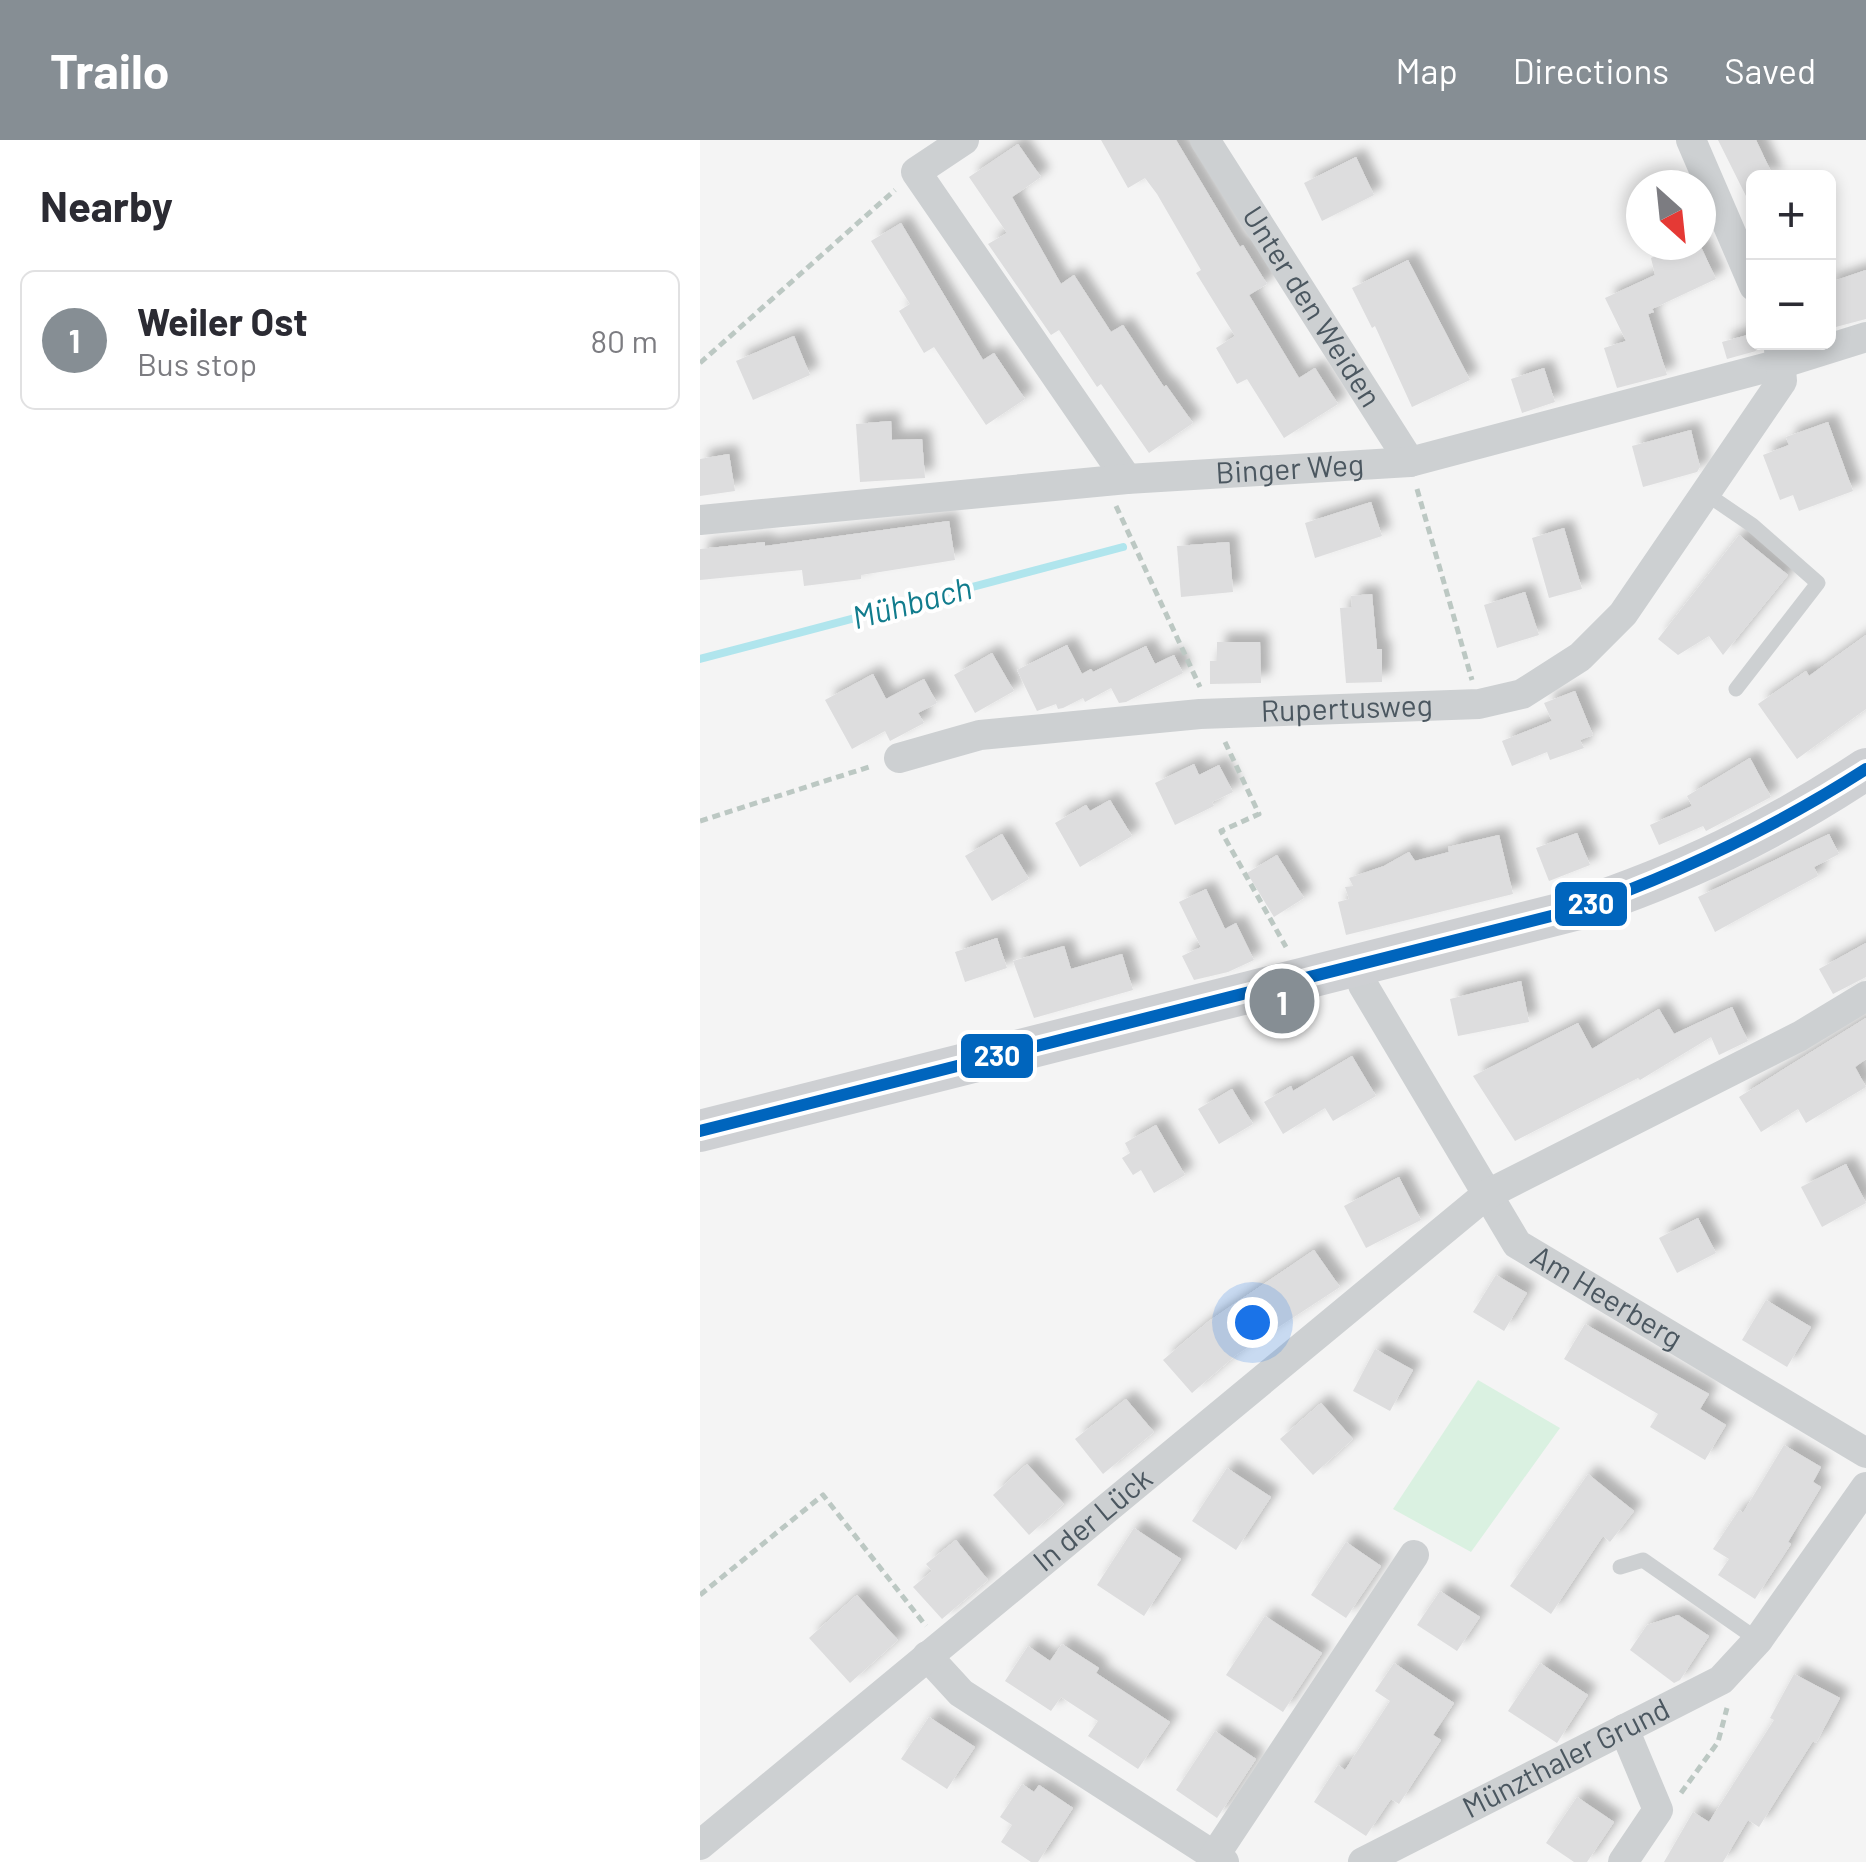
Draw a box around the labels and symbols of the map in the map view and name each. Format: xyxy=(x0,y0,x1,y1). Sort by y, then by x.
north arrow xyxy=(1626,170,1716,260)
street label: Unter den Weiden xyxy=(1236,199,1390,413)
street label: Binger Weg xyxy=(1214,445,1365,490)
water label: Mühbach xyxy=(847,567,975,635)
street label: Rupertusweg xyxy=(1260,686,1433,728)
line badge: 230 xyxy=(1553,880,1629,928)
text: 230 xyxy=(1568,886,1614,920)
pin: 1 xyxy=(1250,964,1314,1038)
line badge: 230 xyxy=(959,1032,1035,1080)
text: 230 xyxy=(974,1038,1020,1072)
street label: Am Heerberg xyxy=(1525,1237,1690,1355)
your location xyxy=(1227,1297,1278,1348)
street label: In der Lück xyxy=(1025,1459,1158,1578)
street label: Münzthaler Grund xyxy=(1456,1689,1675,1824)

